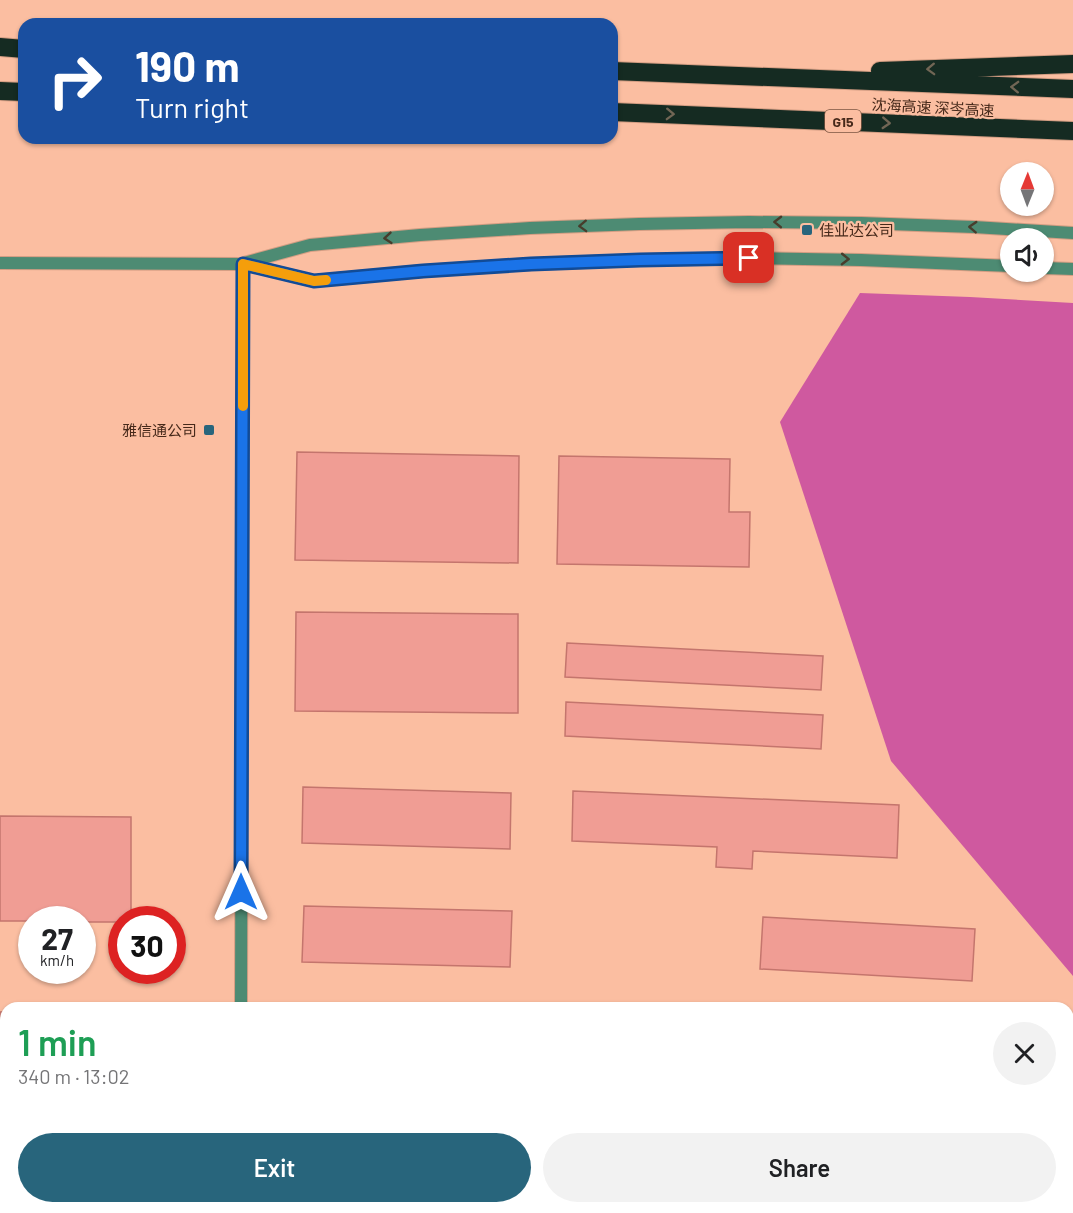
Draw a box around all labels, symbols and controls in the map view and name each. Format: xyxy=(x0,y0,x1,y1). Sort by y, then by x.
text: 190 m xyxy=(135,40,240,90)
icon: right xyxy=(36,42,114,120)
one-way arrow xyxy=(926,62,935,75)
one-way arrow xyxy=(1010,80,1019,93)
text: Turn right xyxy=(135,91,249,123)
street label: 沈海高速 深岑高速 xyxy=(871,95,995,119)
one-way arrow xyxy=(666,107,675,120)
road number: G15 xyxy=(825,110,861,132)
one-way arrow xyxy=(882,117,891,130)
north arrow xyxy=(1000,162,1054,216)
map controls xyxy=(1000,162,1054,282)
one-way arrow xyxy=(773,216,782,228)
one-way arrow xyxy=(578,220,587,232)
place label: 佳业达公司 xyxy=(819,221,894,239)
one-way arrow xyxy=(968,221,977,234)
marker: 佳业达公司 xyxy=(800,223,814,237)
button: sound xyxy=(1000,228,1054,282)
one-way arrow xyxy=(384,231,393,244)
pin xyxy=(723,232,774,283)
icon: arrive xyxy=(732,241,765,274)
one-way arrow xyxy=(840,253,849,265)
place label: 雅信通公司 xyxy=(122,421,197,439)
marker: 雅信通公司 xyxy=(202,423,216,437)
position arrow xyxy=(209,860,273,924)
speed limit sign: 30 xyxy=(108,906,186,984)
text: 27 xyxy=(41,920,73,956)
text: km/h xyxy=(40,951,74,969)
text: 1 min xyxy=(18,1020,97,1063)
button: close xyxy=(993,1022,1056,1085)
text: 340 m · 13:02 xyxy=(18,1064,129,1088)
button: Exit xyxy=(18,1133,531,1202)
button: Share xyxy=(543,1133,1056,1202)

